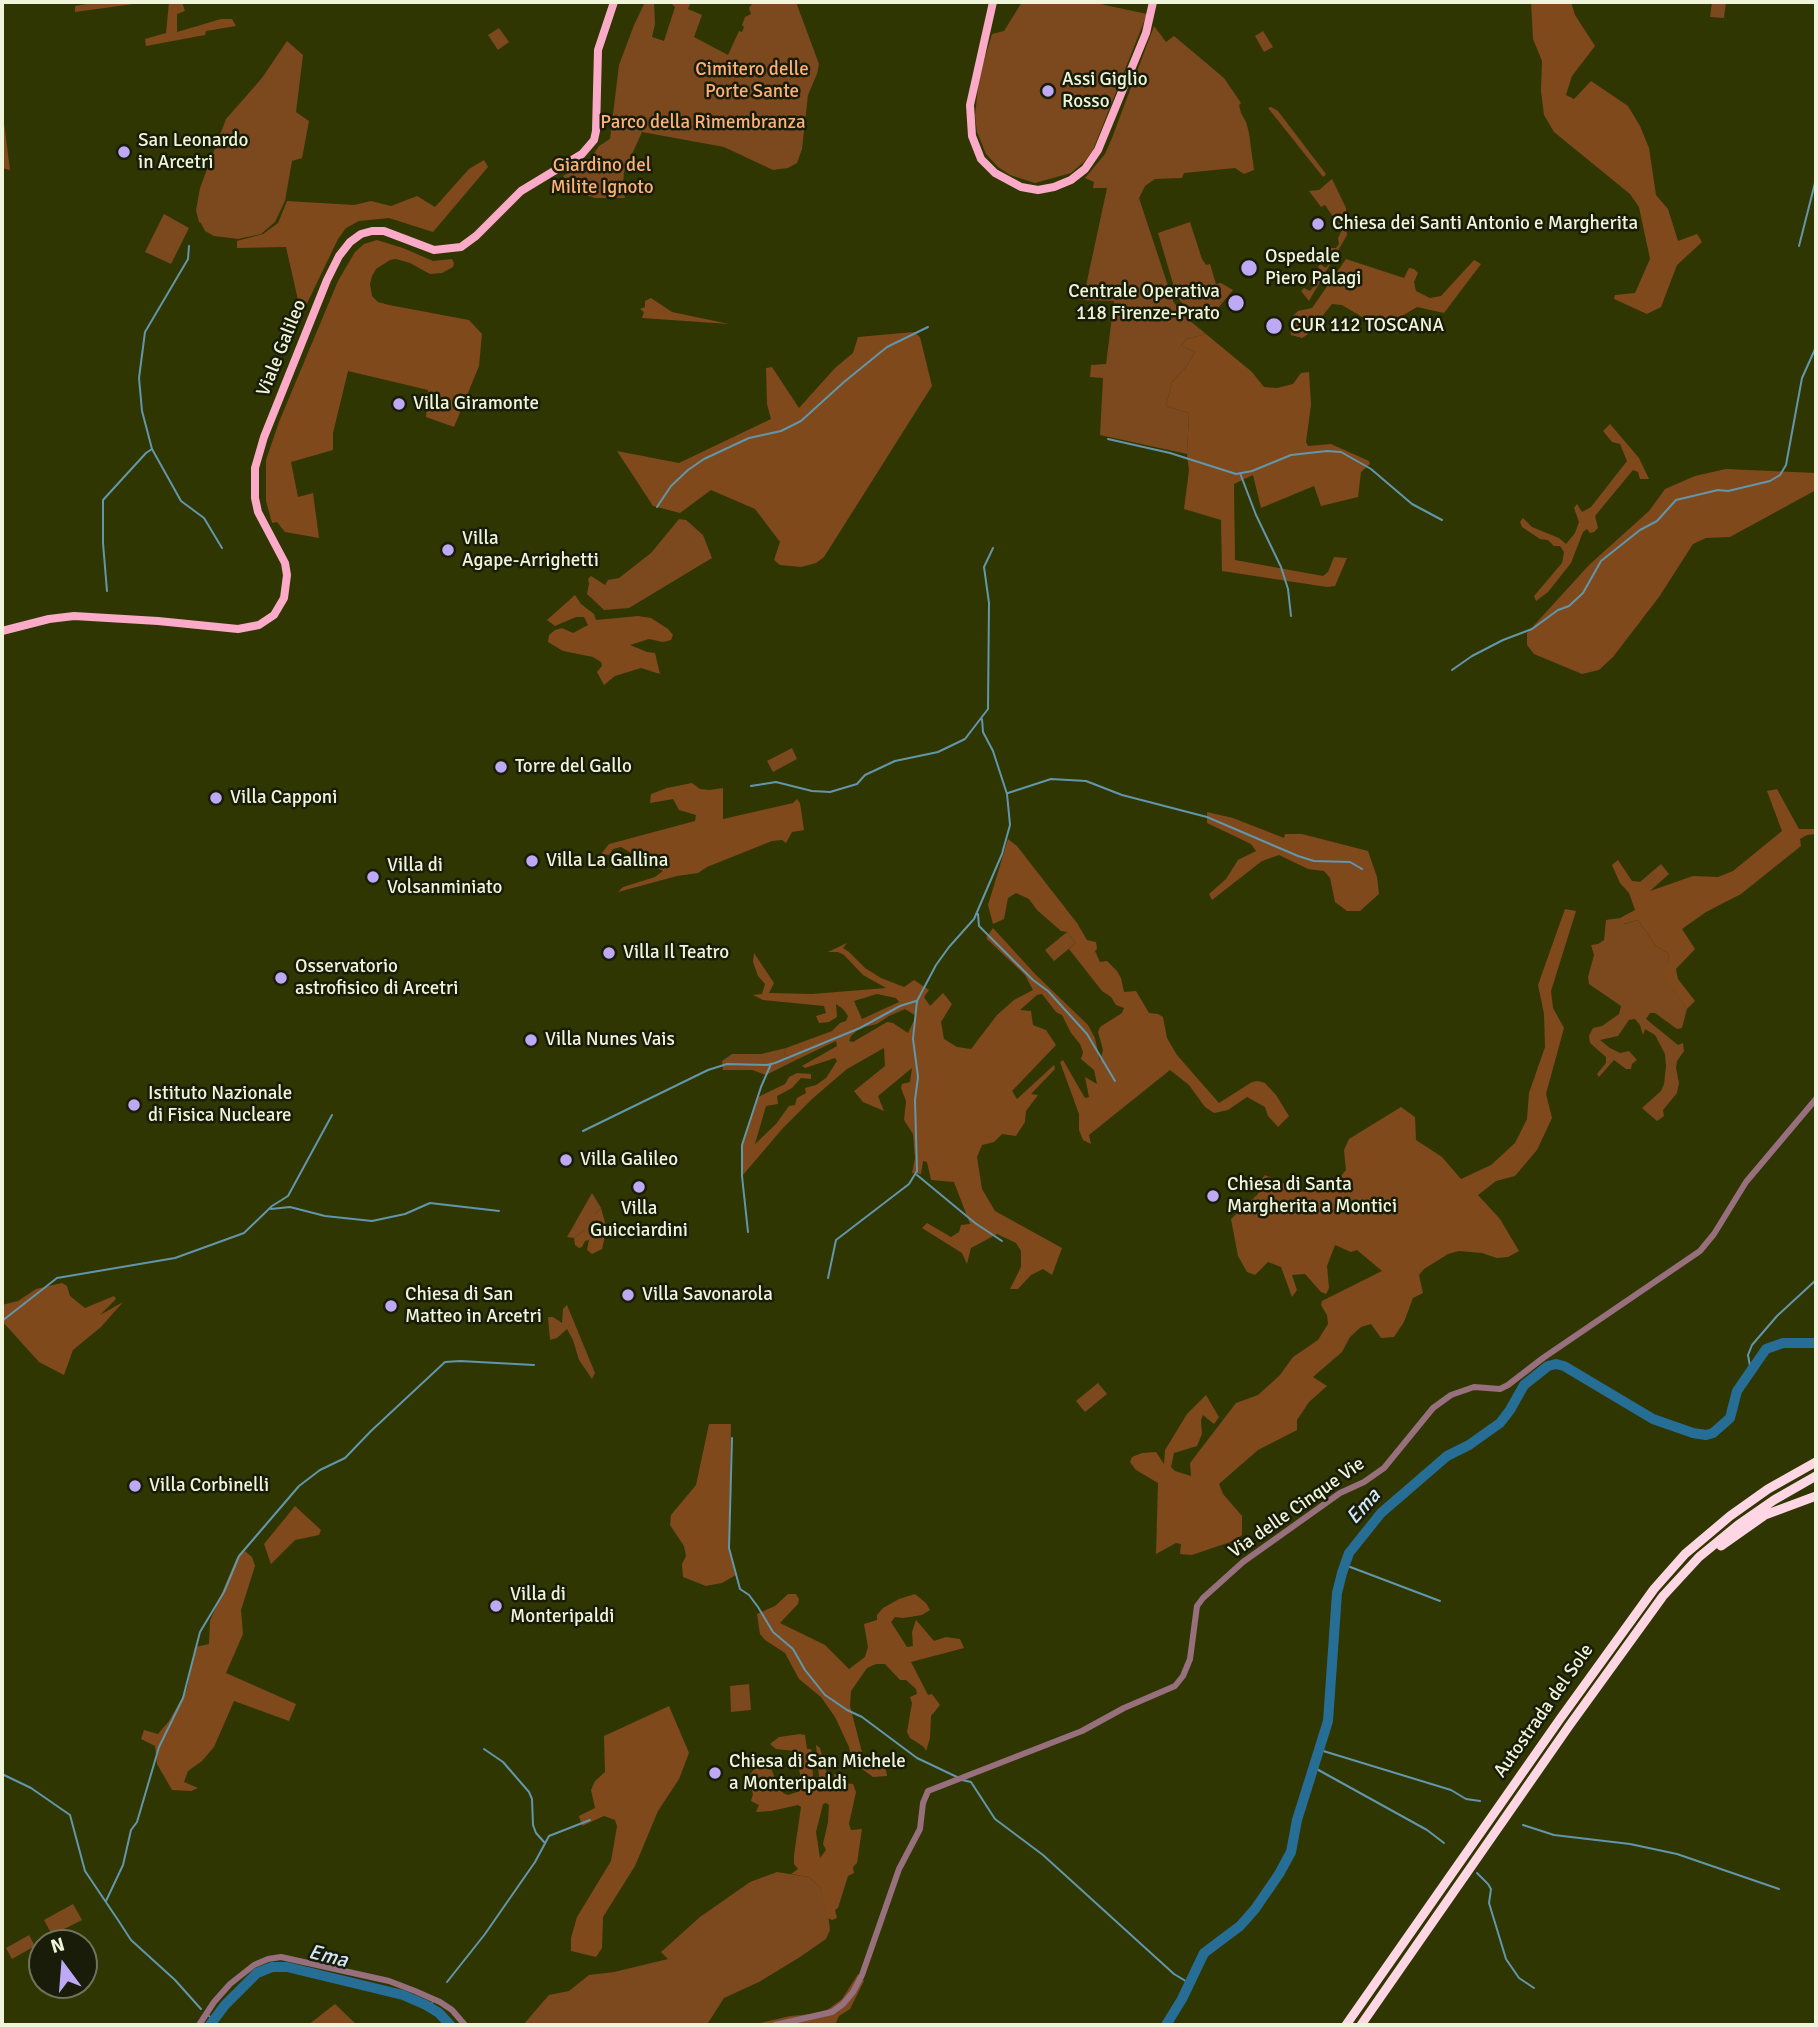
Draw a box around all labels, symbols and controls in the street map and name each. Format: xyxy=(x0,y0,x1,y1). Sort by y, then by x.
park label: Cimitero delle Porte Sante xyxy=(695,59,809,103)
place label: Assi Giglio Rosso xyxy=(1062,69,1148,113)
marker: Assi Giglio Rosso xyxy=(1040,83,1056,99)
park label: Parco della Rimembranza xyxy=(600,112,806,134)
place label: San Leonardo in Arcetri xyxy=(138,130,248,174)
marker: San Leonardo in Arcetri xyxy=(116,144,132,160)
park label: Giardino del Milite Ignoto xyxy=(550,155,654,199)
place label: Chiesa dei Santi Antonio e Margherita xyxy=(1332,213,1638,235)
marker: Chiesa dei Santi Antonio e Margherita xyxy=(1310,216,1326,232)
place label: Ospedale Piero Palagi xyxy=(1265,246,1361,290)
marker: Ospedale Piero Palagi xyxy=(1239,258,1259,278)
place label: Centrale Operativa 118 Firenze-Prato xyxy=(1068,281,1220,325)
marker: Centrale Operativa 118 Firenze-Prato xyxy=(1226,293,1246,313)
street label: Viale Galileo xyxy=(252,296,312,400)
place label: CUR 112 TOSCANA xyxy=(1290,315,1444,337)
marker: CUR 112 TOSCANA xyxy=(1264,316,1284,336)
place label: Villa Giramonte xyxy=(413,393,539,415)
marker: Villa Giramonte xyxy=(391,396,407,412)
place label: Villa Agape-Arrighetti xyxy=(462,528,599,572)
marker: Villa Agape-Arrighetti xyxy=(440,542,456,558)
place label: Torre del Gallo xyxy=(515,756,632,778)
marker: Torre del Gallo xyxy=(493,759,509,775)
place label: Villa Capponi xyxy=(230,787,337,809)
marker: Villa Capponi xyxy=(208,790,224,806)
place label: Villa La Gallina xyxy=(546,850,668,872)
marker: Villa La Gallina xyxy=(524,853,540,869)
place label: Villa di Volsanminiato xyxy=(387,855,502,899)
marker: Villa di Volsanminiato xyxy=(365,869,381,885)
place label: Villa Il Teatro xyxy=(623,942,729,964)
marker: Villa Il Teatro xyxy=(601,945,617,961)
place label: Osservatorio astrofisico di Arcetri xyxy=(295,956,458,1000)
marker: Osservatorio astrofisico di Arcetri xyxy=(273,970,289,986)
place label: Villa Nunes Vais xyxy=(545,1029,675,1051)
marker: Villa Nunes Vais xyxy=(523,1032,539,1048)
place label: Istituto Nazionale di Fisica Nucleare xyxy=(148,1083,292,1127)
marker: Istituto Nazionale di Fisica Nucleare xyxy=(126,1097,142,1113)
place label: Villa Galileo xyxy=(580,1149,678,1171)
marker: Villa Galileo xyxy=(558,1152,574,1168)
place label: Chiesa di Santa Margherita a Montici xyxy=(1227,1174,1397,1218)
marker: Villa Guicciardini xyxy=(631,1179,647,1195)
marker: Chiesa di Santa Margherita a Montici xyxy=(1205,1188,1221,1204)
place label: Villa Guicciardini xyxy=(590,1198,688,1242)
place label: Chiesa di San Matteo in Arcetri xyxy=(405,1284,542,1328)
place label: Villa Savonarola xyxy=(642,1284,773,1306)
marker: Villa Savonarola xyxy=(620,1287,636,1303)
marker: Chiesa di San Matteo in Arcetri xyxy=(383,1298,399,1314)
street label: Via delle Cinque Vie xyxy=(1225,1453,1369,1563)
place label: Villa Corbinelli xyxy=(149,1475,269,1497)
marker: Villa Corbinelli xyxy=(127,1478,143,1494)
water label: Ema xyxy=(1341,1484,1387,1530)
place label: Villa di Monteripaldi xyxy=(510,1584,614,1628)
marker: Villa di Monteripaldi xyxy=(488,1598,504,1614)
street label: Autostrada del Sole xyxy=(1489,1640,1599,1782)
place label: Chiesa di San Michele a Monteripaldi xyxy=(729,1751,906,1795)
marker: Chiesa di San Michele a Monteripaldi xyxy=(707,1765,723,1781)
north arrow xyxy=(28,1929,98,1999)
text: N xyxy=(48,1932,67,1959)
water label: Ema xyxy=(306,1940,350,1974)

